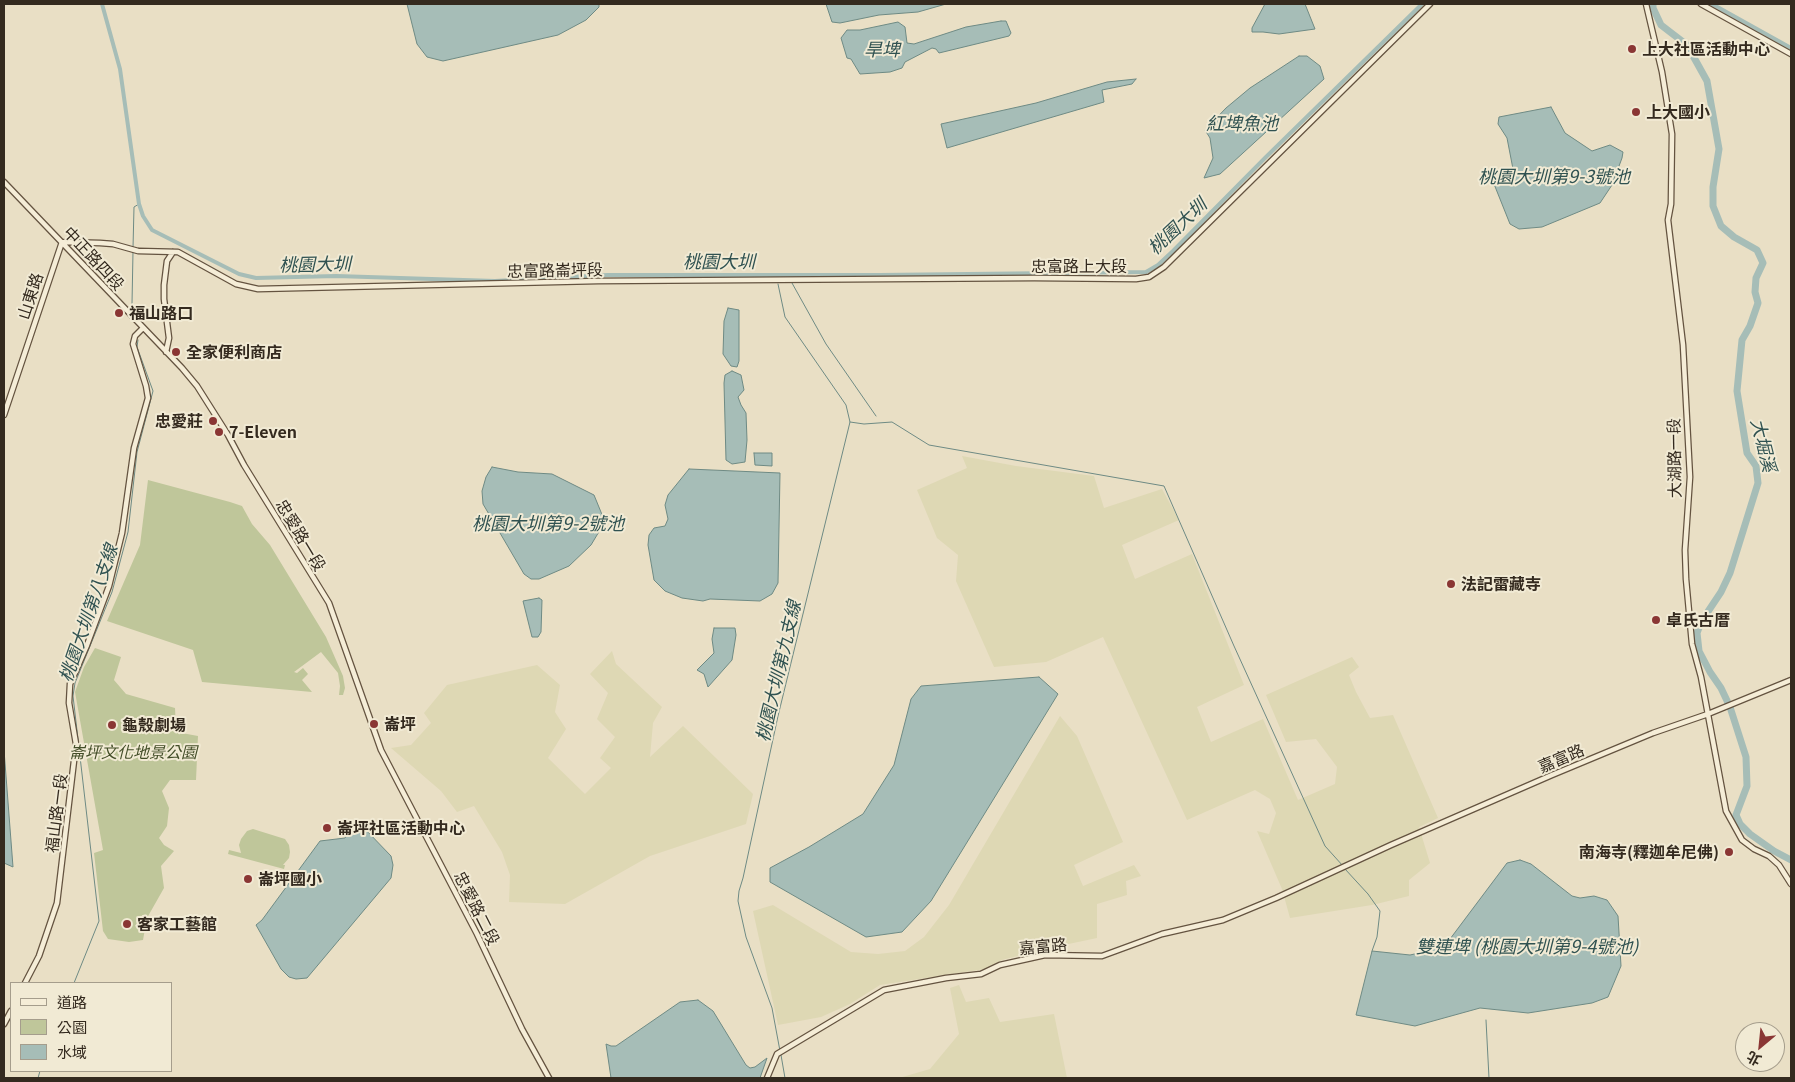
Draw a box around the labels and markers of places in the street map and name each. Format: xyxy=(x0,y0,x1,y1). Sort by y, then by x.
place label: 上大社區活動中心 xyxy=(1642,39,1770,59)
marker: 上大社區活動中心 xyxy=(1626,43,1638,55)
place label: 上大國小 xyxy=(1646,102,1710,122)
marker: 上大國小 xyxy=(1630,106,1642,118)
place label: 福山路口 xyxy=(129,303,193,323)
marker: 福山路口 xyxy=(113,307,125,319)
place label: 全家便利商店 xyxy=(186,342,282,362)
marker: 全家便利商店 xyxy=(170,346,182,358)
place label: 忠愛莊 xyxy=(155,411,203,431)
marker: 忠愛莊 xyxy=(207,415,219,427)
place label: 7-Eleven xyxy=(229,422,297,442)
marker: 7-Eleven xyxy=(213,426,225,438)
place label: 法記雷藏寺 xyxy=(1461,574,1541,594)
marker: 法記雷藏寺 xyxy=(1445,578,1457,590)
place label: 卓氏古厝 xyxy=(1666,610,1730,630)
marker: 卓氏古厝 xyxy=(1650,614,1662,626)
place label: 崙坪 xyxy=(384,714,416,734)
place label: 龜殼劇場 xyxy=(122,715,186,735)
marker: 崙坪 xyxy=(368,718,380,730)
marker: 龜殼劇場 xyxy=(106,719,118,731)
place label: 崙坪社區活動中心 xyxy=(337,818,465,838)
marker: 崙坪社區活動中心 xyxy=(321,822,333,834)
place label: 南海寺(釋迦牟尼佛) xyxy=(1579,842,1719,862)
marker: 南海寺(釋迦牟尼佛) xyxy=(1723,846,1735,858)
place label: 崙坪國小 xyxy=(258,869,322,889)
marker: 崙坪國小 xyxy=(242,873,254,885)
place label: 客家工藝館 xyxy=(137,914,217,934)
marker: 客家工藝館 xyxy=(121,918,133,930)

